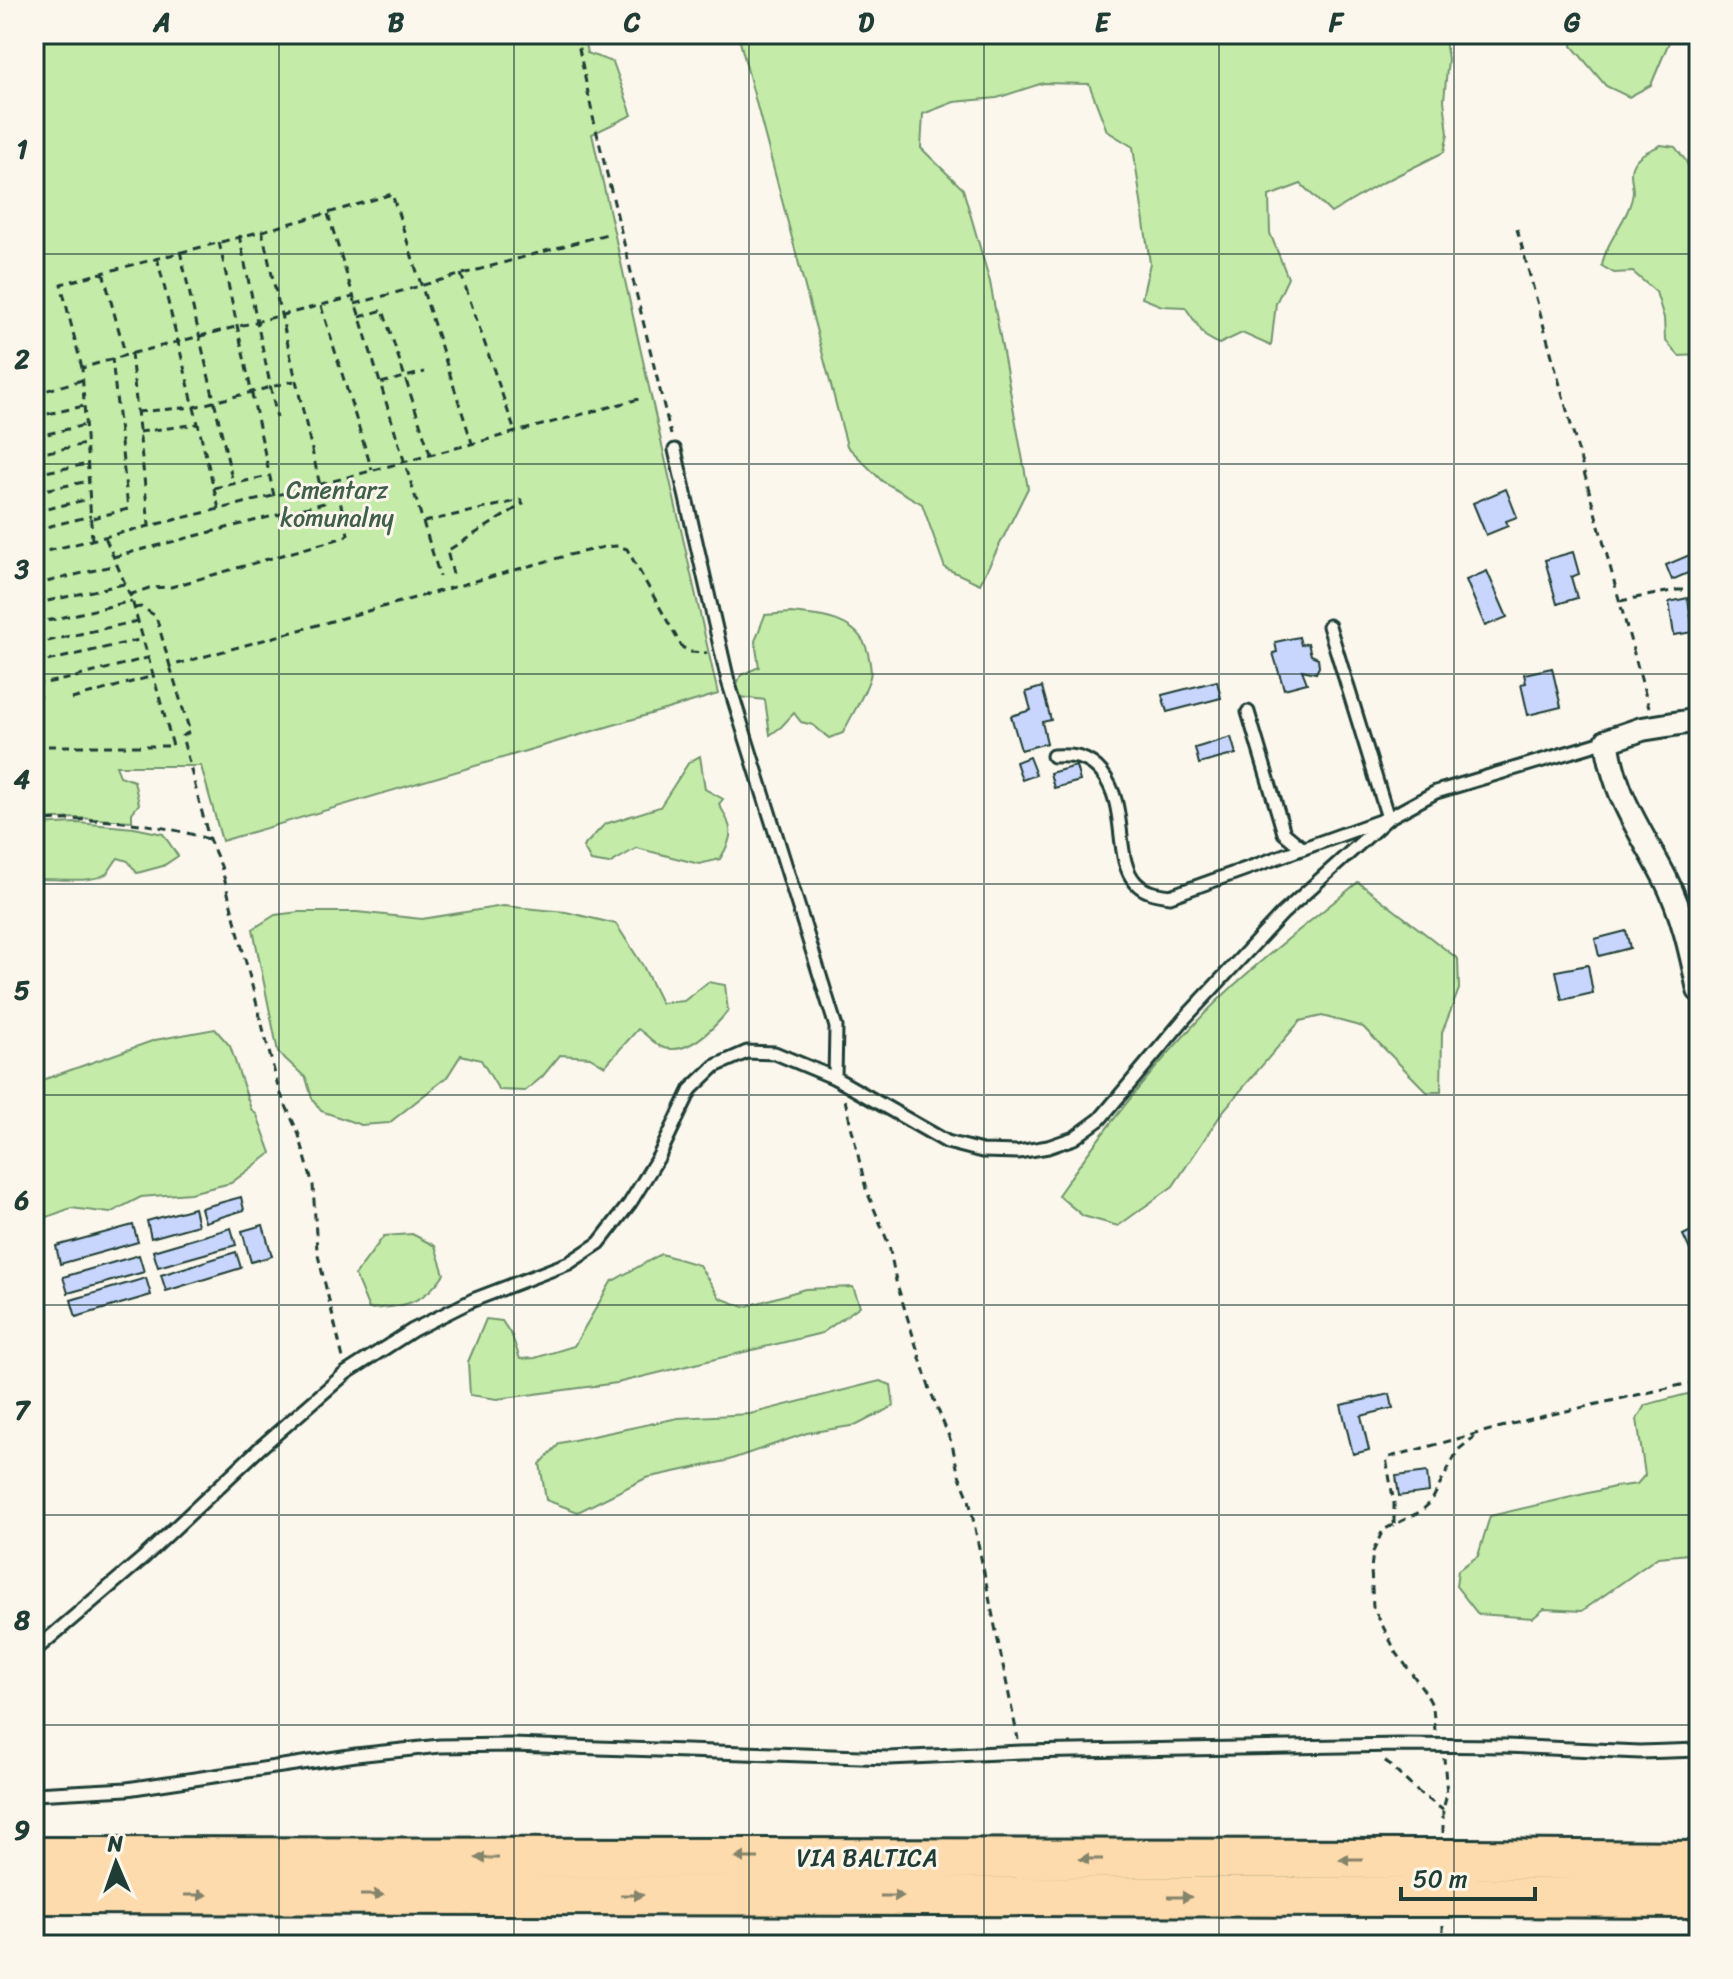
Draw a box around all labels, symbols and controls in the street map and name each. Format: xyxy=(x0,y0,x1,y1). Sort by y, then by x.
text: A xyxy=(152,0,171,45)
text: B xyxy=(388,0,405,45)
text: C xyxy=(623,0,641,45)
text: D xyxy=(858,0,874,45)
text: E xyxy=(1095,0,1112,45)
text: F xyxy=(1328,0,1345,45)
text: G xyxy=(1564,0,1581,45)
text: 1 xyxy=(16,126,28,172)
text: 2 xyxy=(13,336,30,382)
park label: Cmentarz komunalny xyxy=(280,469,394,539)
text: 3 xyxy=(14,546,30,592)
text: 4 xyxy=(14,756,30,802)
text: 5 xyxy=(14,967,30,1013)
text: 6 xyxy=(14,1177,30,1223)
text: 7 xyxy=(15,1387,32,1433)
text: 8 xyxy=(13,1597,30,1643)
text: 9 xyxy=(14,1807,30,1853)
north arrow xyxy=(76,1823,156,1903)
text: N xyxy=(106,1824,124,1863)
street label: VIA BALTICA xyxy=(796,1837,938,1879)
scale bar xyxy=(1401,1851,1535,1901)
one-way arrow xyxy=(474,1852,499,1864)
one-way arrow xyxy=(734,1852,759,1864)
one-way arrow xyxy=(1078,1853,1103,1865)
one-way arrow xyxy=(1338,1853,1363,1865)
text: 50 m xyxy=(1413,1858,1468,1900)
one-way arrow xyxy=(184,1889,209,1901)
one-way arrow xyxy=(360,1889,385,1901)
one-way arrow xyxy=(620,1889,645,1901)
one-way arrow xyxy=(880,1890,905,1902)
one-way arrow xyxy=(1168,1890,1193,1903)

